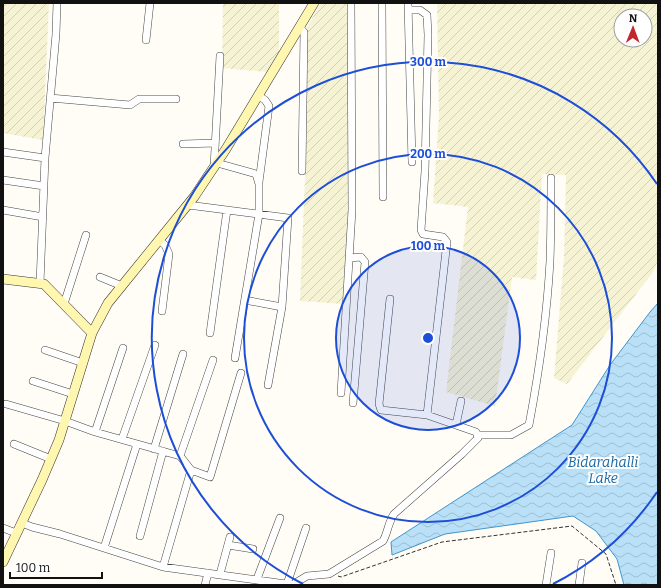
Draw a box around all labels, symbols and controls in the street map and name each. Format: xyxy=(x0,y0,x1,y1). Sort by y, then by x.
north arrow xyxy=(613,8,653,48)
text: N xyxy=(629,12,638,25)
text: 300 m xyxy=(410,55,446,69)
text: 200 m xyxy=(410,147,446,161)
text: 100 m xyxy=(411,239,446,253)
centre of rings xyxy=(421,331,435,345)
water label: Bidarahalli Lake xyxy=(568,454,638,487)
scale bar xyxy=(10,554,102,580)
text: 100 m xyxy=(16,561,51,575)

